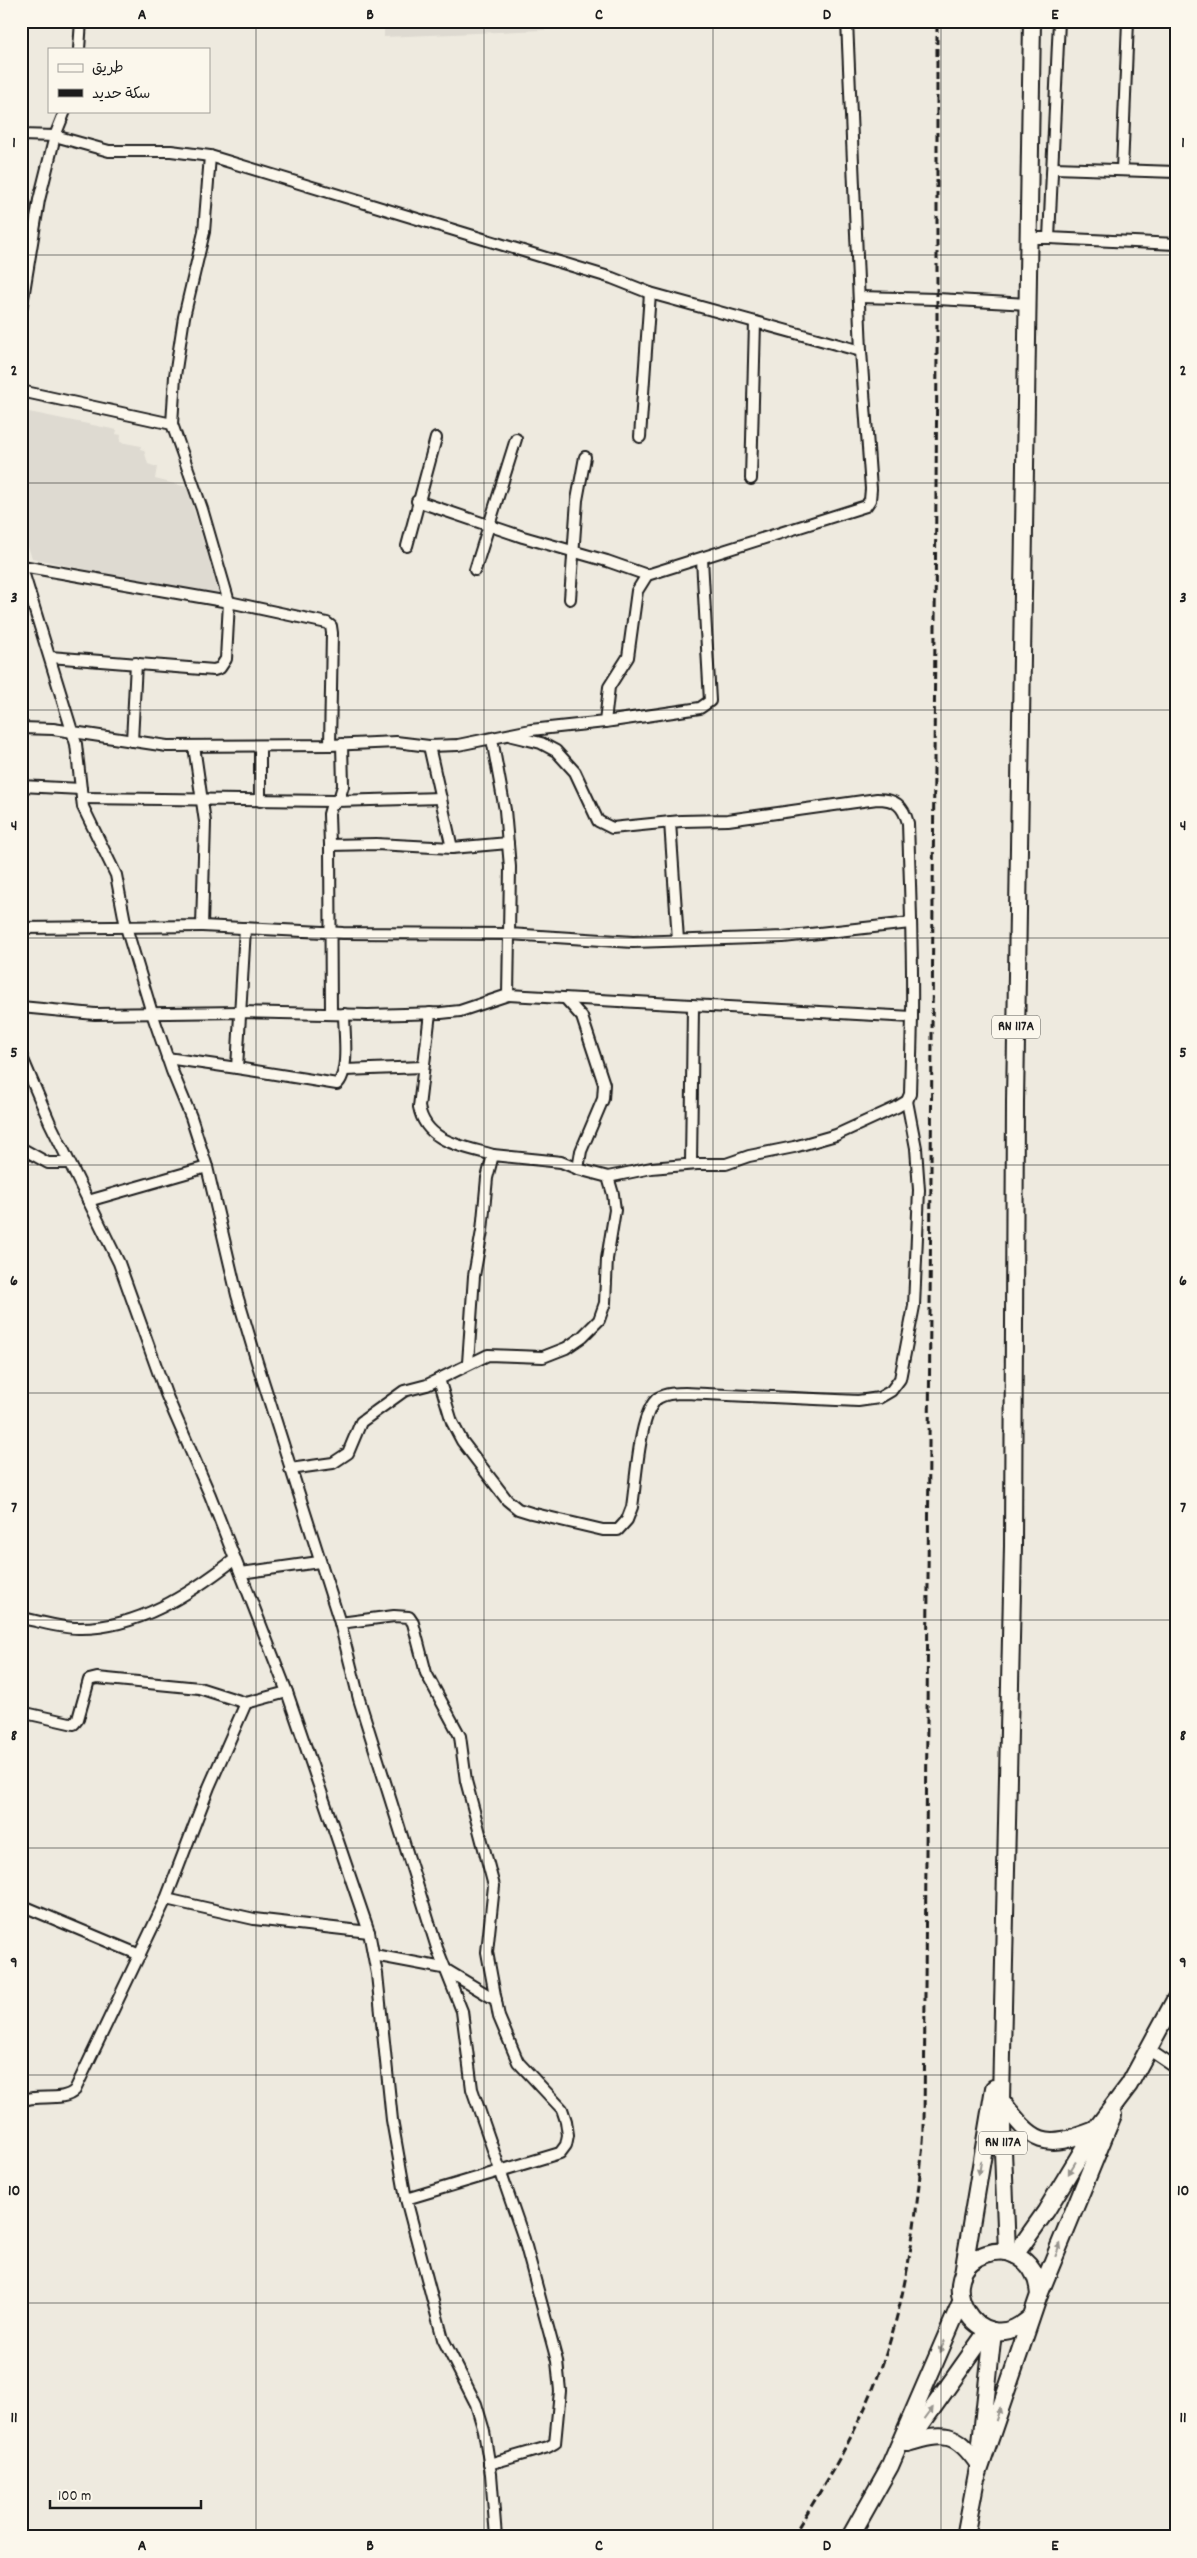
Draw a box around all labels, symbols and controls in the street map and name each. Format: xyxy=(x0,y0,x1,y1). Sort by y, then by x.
text: A xyxy=(138,4,147,27)
text: B xyxy=(366,4,374,27)
text: C xyxy=(595,4,603,27)
text: D xyxy=(823,4,832,27)
text: E xyxy=(1051,4,1059,27)
legend xyxy=(48,48,210,112)
text: طريق xyxy=(92,58,124,80)
text: سكة حديد xyxy=(92,84,150,106)
text: 1 xyxy=(12,132,16,155)
text: 1 xyxy=(1181,132,1185,155)
text: 2 xyxy=(11,360,18,383)
text: 2 xyxy=(1180,360,1187,383)
text: 3 xyxy=(10,587,18,610)
text: 3 xyxy=(1179,587,1187,610)
text: 4 xyxy=(11,815,17,838)
text: 4 xyxy=(1180,815,1186,838)
road number: RN 117A xyxy=(992,1016,1040,1038)
text: 5 xyxy=(10,1042,18,1065)
text: 5 xyxy=(1179,1042,1187,1065)
text: 6 xyxy=(10,1270,18,1293)
text: 6 xyxy=(1179,1270,1187,1293)
text: 7 xyxy=(11,1497,17,1520)
text: 7 xyxy=(1180,1497,1186,1520)
text: 8 xyxy=(11,1725,18,1748)
text: 8 xyxy=(1180,1725,1187,1748)
text: 9 xyxy=(10,1952,18,1975)
text: 9 xyxy=(1179,1952,1187,1975)
road number: RN 117A xyxy=(979,2132,1027,2154)
one-way arrow xyxy=(975,2160,983,2176)
one-way arrow xyxy=(1068,2161,1077,2174)
text: 10 xyxy=(8,2180,20,2203)
text: 10 xyxy=(1177,2180,1189,2203)
one-way arrow xyxy=(1054,2242,1062,2257)
one-way arrow xyxy=(937,2340,945,2354)
one-way arrow xyxy=(924,2406,934,2420)
one-way arrow xyxy=(995,2406,1002,2421)
text: 11 xyxy=(10,2407,18,2430)
text: 11 xyxy=(1179,2407,1187,2430)
scale bar xyxy=(50,2478,201,2510)
text: 100 m xyxy=(58,2486,91,2508)
text: A xyxy=(138,2535,147,2558)
text: B xyxy=(366,2535,374,2558)
text: C xyxy=(595,2535,603,2558)
text: D xyxy=(823,2535,832,2558)
text: E xyxy=(1051,2535,1059,2558)

